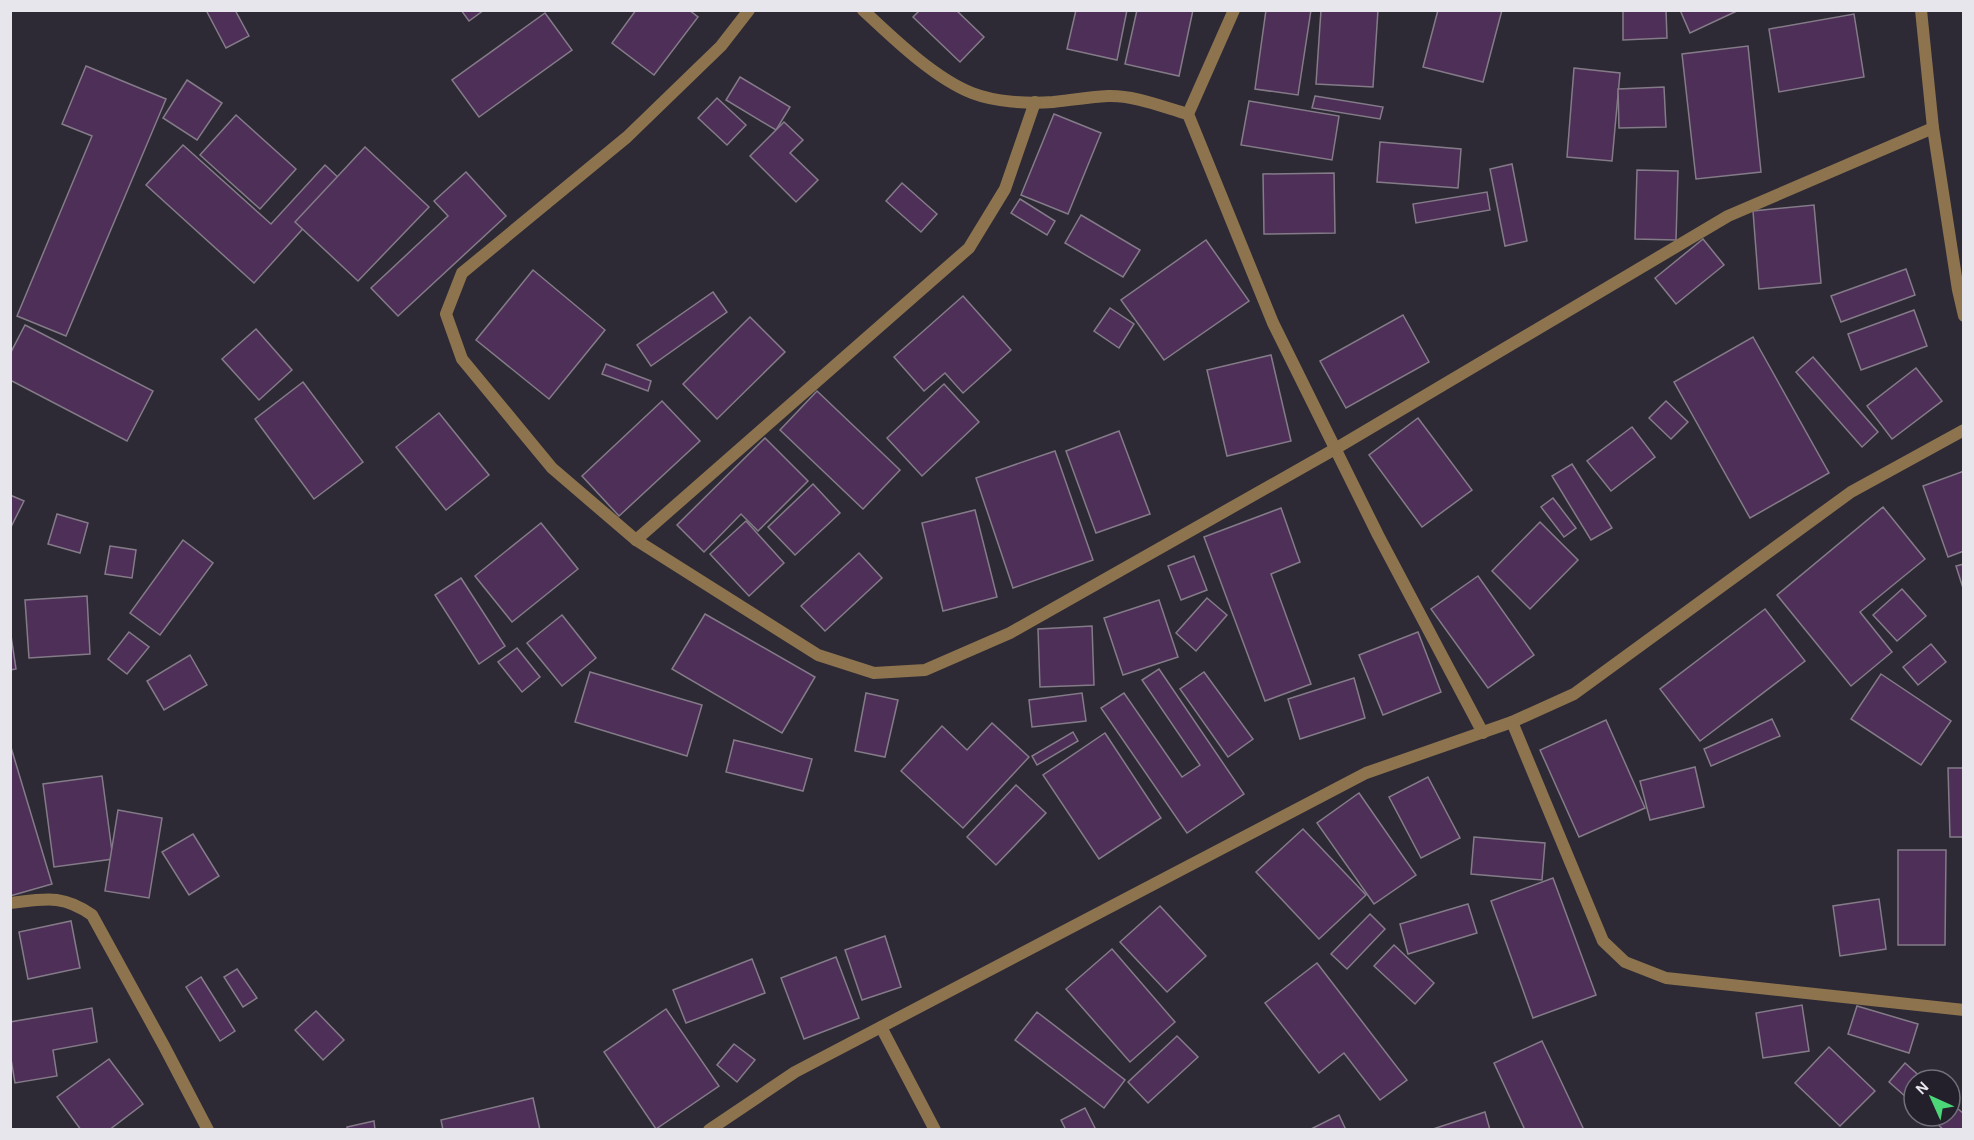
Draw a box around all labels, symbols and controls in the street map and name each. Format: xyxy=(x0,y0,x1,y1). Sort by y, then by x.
north arrow xyxy=(1902,1068,1962,1128)
text: N xyxy=(1913,1079,1932,1098)

